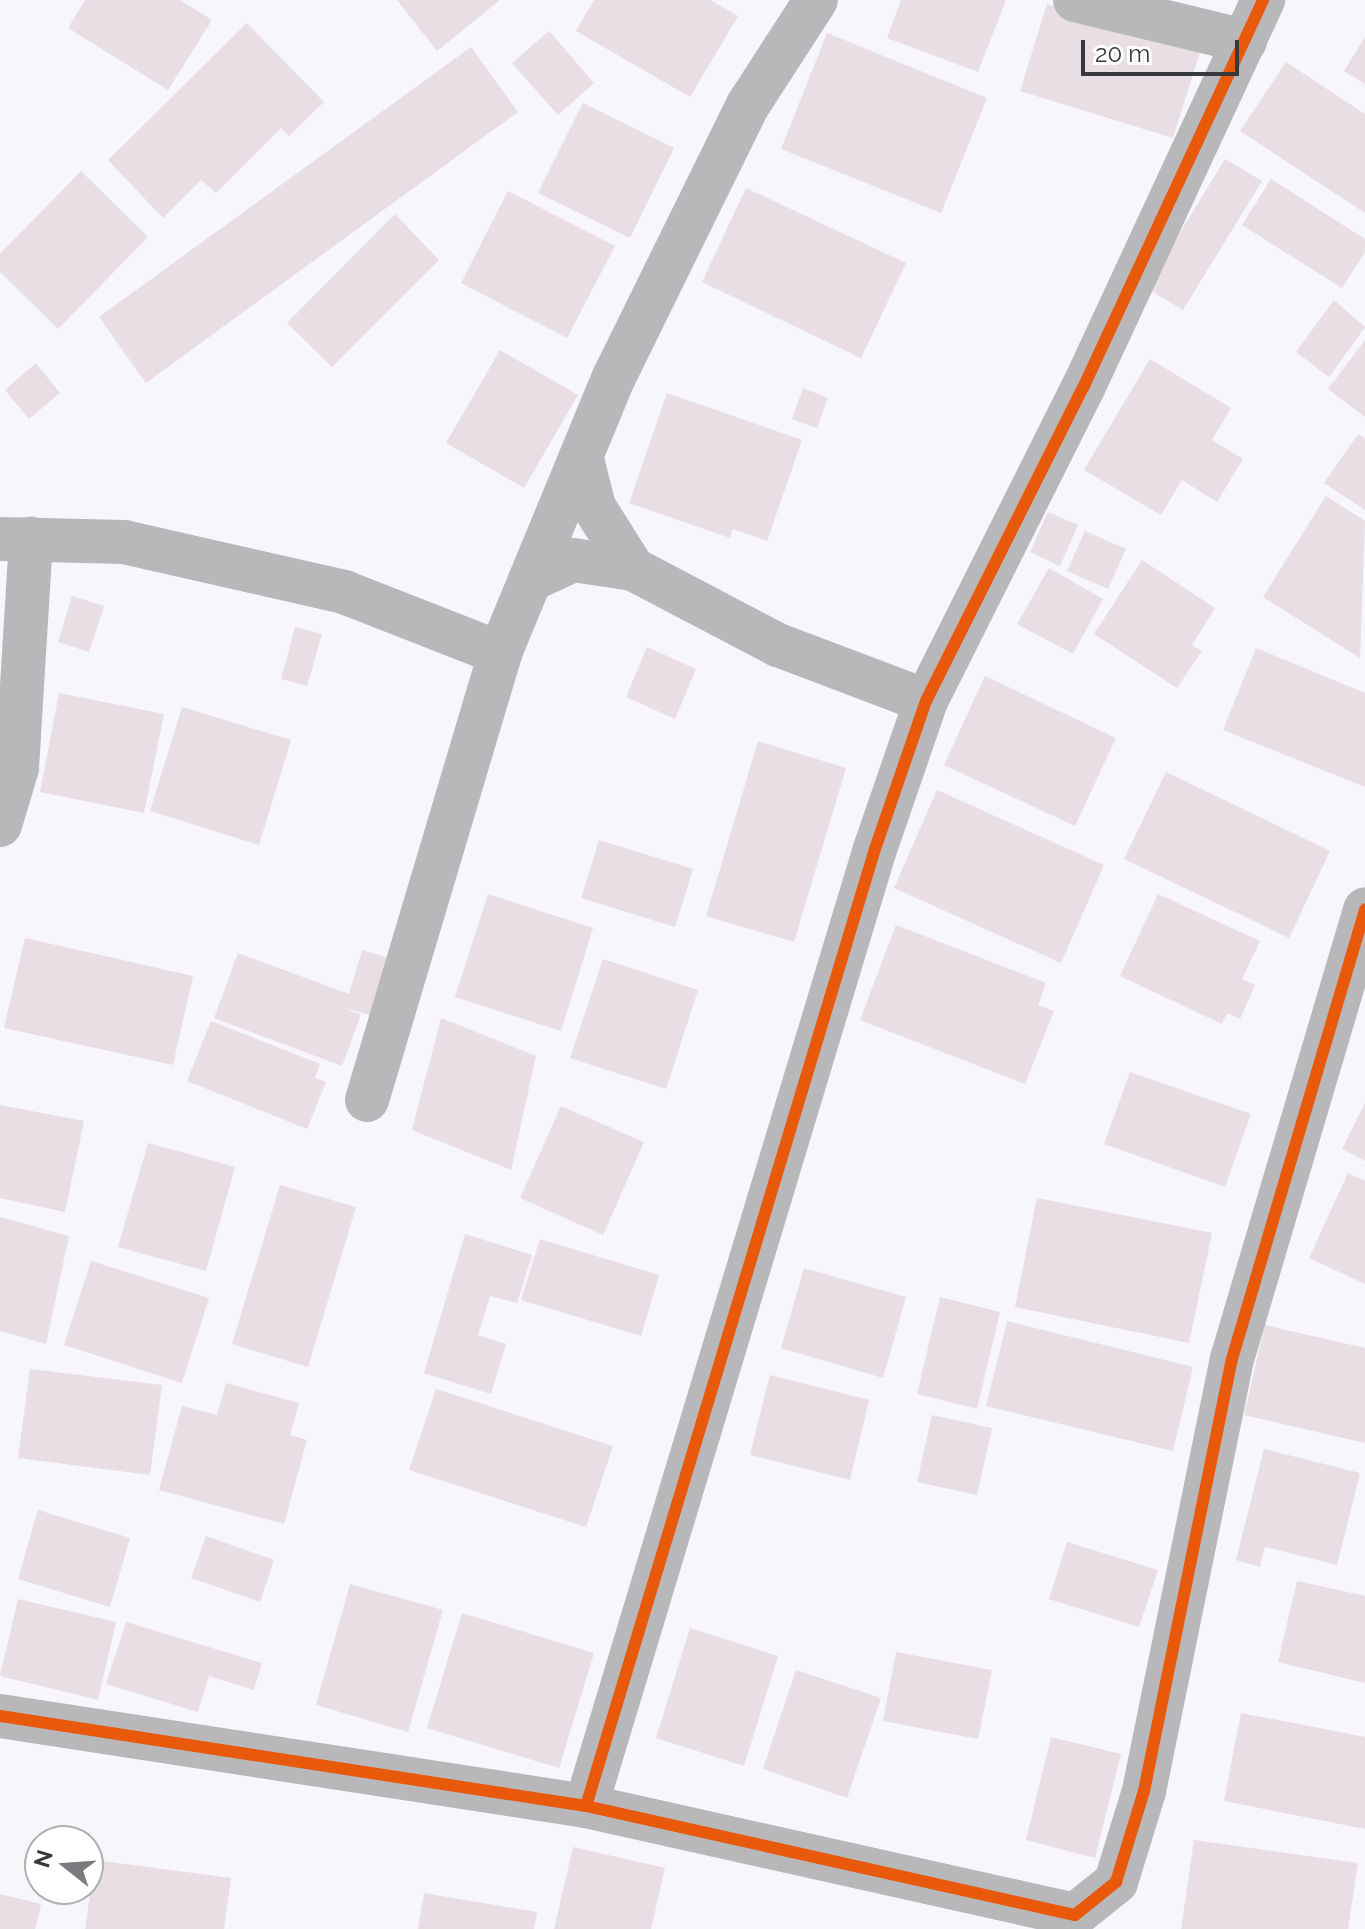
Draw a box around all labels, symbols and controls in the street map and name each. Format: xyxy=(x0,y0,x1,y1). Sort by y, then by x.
scale bar xyxy=(1085,24,1243,74)
text: 20 m xyxy=(1095,39,1150,68)
north arrow xyxy=(24,1825,104,1905)
text: N xyxy=(28,1847,58,1870)

